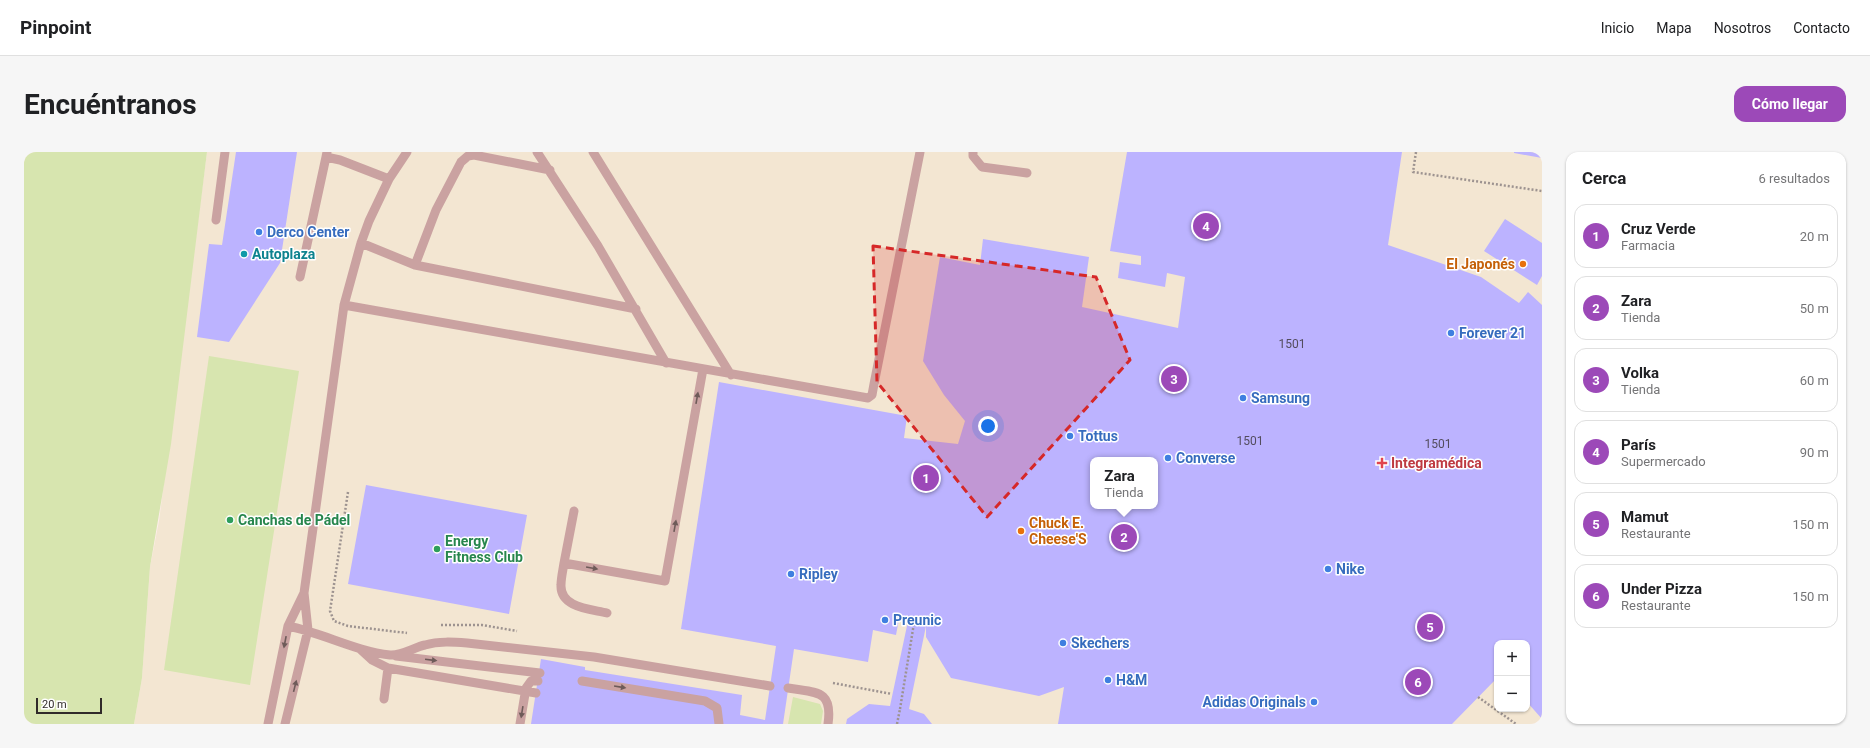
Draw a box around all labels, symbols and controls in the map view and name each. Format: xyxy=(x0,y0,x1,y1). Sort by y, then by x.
text: Pinpoint xyxy=(20,16,91,39)
text: Inicio xyxy=(1601,20,1634,36)
text: Mapa xyxy=(1656,20,1692,36)
text: Nosotros xyxy=(1714,20,1771,36)
text: Contacto xyxy=(1793,20,1850,36)
button: Cómo llegar xyxy=(1734,86,1846,122)
text: Encuéntranos xyxy=(24,88,197,121)
text: Cerca xyxy=(1582,168,1626,188)
text: 6 resultados xyxy=(1758,171,1830,186)
pin: 4 xyxy=(1193,211,1219,241)
text: Cruz Verde xyxy=(1621,220,1696,238)
place label: Derco Center xyxy=(267,224,349,240)
marker: Derco Center xyxy=(254,227,264,237)
text: 1 xyxy=(1592,229,1600,244)
text: 20 m xyxy=(1800,229,1829,244)
text: Farmacia xyxy=(1621,238,1675,253)
place label: Autoplaza xyxy=(252,246,316,262)
marker: Autoplaza xyxy=(239,249,249,259)
place label: El Japonés xyxy=(1446,256,1515,272)
marker: El Japonés xyxy=(1518,259,1528,269)
text: Zara xyxy=(1621,292,1651,310)
text: 2 xyxy=(1592,301,1600,316)
text: 50 m xyxy=(1800,301,1829,316)
text: Tienda xyxy=(1621,310,1660,325)
place label: Forever 21 xyxy=(1459,325,1526,341)
marker: Forever 21 xyxy=(1446,328,1456,338)
house number: 1501 xyxy=(1279,337,1305,351)
pin: 3 xyxy=(1161,364,1187,394)
text: Volka xyxy=(1621,364,1659,382)
text: 3 xyxy=(1592,373,1600,388)
text: 60 m xyxy=(1800,373,1829,388)
text: Tienda xyxy=(1621,382,1660,397)
place label: Samsung xyxy=(1251,390,1310,406)
one-way arrow xyxy=(695,392,701,404)
marker: Samsung xyxy=(1238,393,1248,403)
your location xyxy=(978,416,998,436)
place label: Tottus xyxy=(1078,428,1118,444)
marker: Tottus xyxy=(1065,431,1075,441)
house number: 1501 xyxy=(1237,434,1263,448)
text: París xyxy=(1621,436,1656,454)
house number: 1501 xyxy=(1425,437,1451,451)
text: 4 xyxy=(1592,445,1600,460)
text: 90 m xyxy=(1800,445,1829,460)
place label: Converse xyxy=(1176,450,1236,466)
marker: Converse xyxy=(1163,453,1173,463)
text: Supermercado xyxy=(1621,454,1706,469)
place label: Integramédica xyxy=(1391,455,1482,471)
popup xyxy=(1090,457,1158,509)
marker: Integramédica xyxy=(1376,457,1388,469)
pin: 1 xyxy=(913,463,939,493)
text: Zara xyxy=(1104,467,1135,485)
text: Tienda xyxy=(1104,485,1144,500)
text: Mamut xyxy=(1621,508,1669,526)
place label: Canchas de Pádel xyxy=(238,512,350,528)
marker: Canchas de Pádel xyxy=(225,515,235,525)
place label: Chuck E. Cheese'S xyxy=(1029,515,1087,547)
text: 5 xyxy=(1592,517,1600,532)
text: 150 m xyxy=(1792,517,1829,532)
one-way arrow xyxy=(672,520,678,532)
pin: 2 xyxy=(1111,522,1137,552)
marker: Chuck E. Cheese'S xyxy=(1016,526,1026,536)
text: Restaurante xyxy=(1621,526,1691,541)
place label: Energy Fitness Club xyxy=(445,533,523,565)
marker: Energy Fitness Club xyxy=(432,544,442,554)
place label: Nike xyxy=(1336,561,1365,577)
marker: Nike xyxy=(1323,564,1333,574)
one-way arrow xyxy=(586,565,598,571)
place label: Ripley xyxy=(799,566,839,582)
marker: Ripley xyxy=(786,569,796,579)
text: Under Pizza xyxy=(1621,580,1702,598)
text: 6 xyxy=(1592,589,1600,604)
text: 150 m xyxy=(1792,589,1829,604)
text: Restaurante xyxy=(1621,598,1691,613)
place label: Preunic xyxy=(893,612,941,628)
pin: 5 xyxy=(1417,612,1443,642)
marker: Preunic xyxy=(880,615,890,625)
place label: Skechers xyxy=(1071,635,1130,651)
one-way arrow xyxy=(282,636,288,648)
marker: Skechers xyxy=(1058,638,1068,648)
map controls xyxy=(1494,640,1530,712)
button: + xyxy=(1494,640,1530,676)
one-way arrow xyxy=(425,657,437,663)
pin: 6 xyxy=(1405,667,1431,697)
place label: H&M xyxy=(1116,672,1147,688)
marker: H&M xyxy=(1103,675,1113,685)
button: − xyxy=(1494,676,1530,712)
one-way arrow xyxy=(292,680,298,692)
one-way arrow xyxy=(614,684,626,690)
place label: Adidas Originals xyxy=(1203,694,1306,710)
scale bar xyxy=(36,696,102,715)
marker: Adidas Originals xyxy=(1309,697,1319,707)
text: 20 m xyxy=(42,698,67,711)
one-way arrow xyxy=(519,706,525,718)

